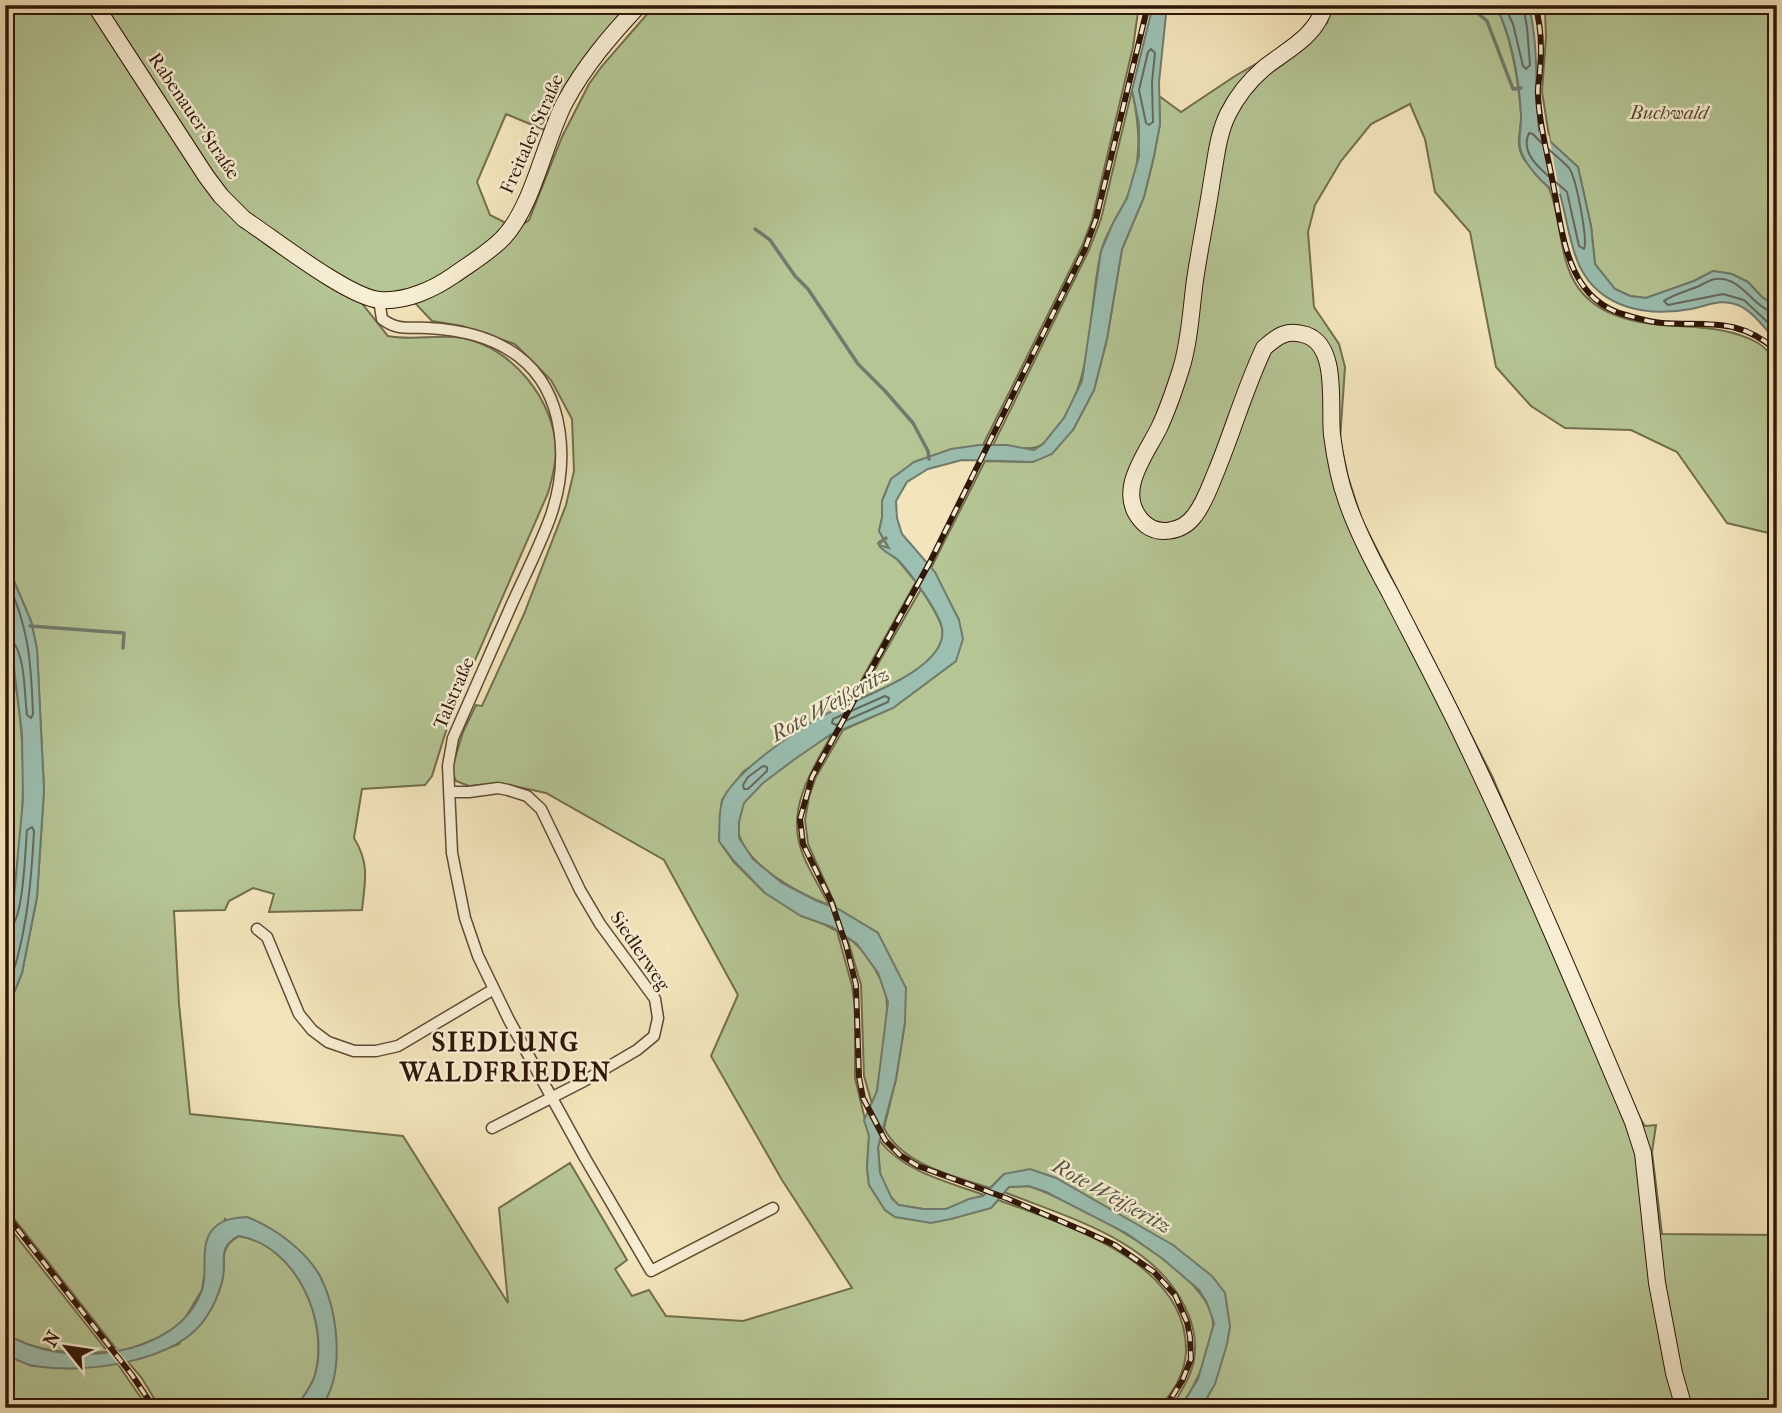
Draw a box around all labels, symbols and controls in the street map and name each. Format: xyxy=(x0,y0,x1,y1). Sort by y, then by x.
street label: Rabenauer Straße xyxy=(144,49,244,183)
street label: Freitaler Straße xyxy=(496,71,568,197)
park label: Buchwald xyxy=(1629,102,1710,124)
street label: Talstraße xyxy=(429,654,479,732)
water label: Rote Weißeritz xyxy=(765,662,894,747)
street label: Siedlerweg xyxy=(605,907,675,996)
district label: SIEDLUNG WALDFRIEDEN xyxy=(399,1027,612,1088)
water label: Rote Weißeritz xyxy=(1047,1153,1176,1238)
north arrow xyxy=(32,1312,102,1382)
text: N xyxy=(39,1327,66,1351)

